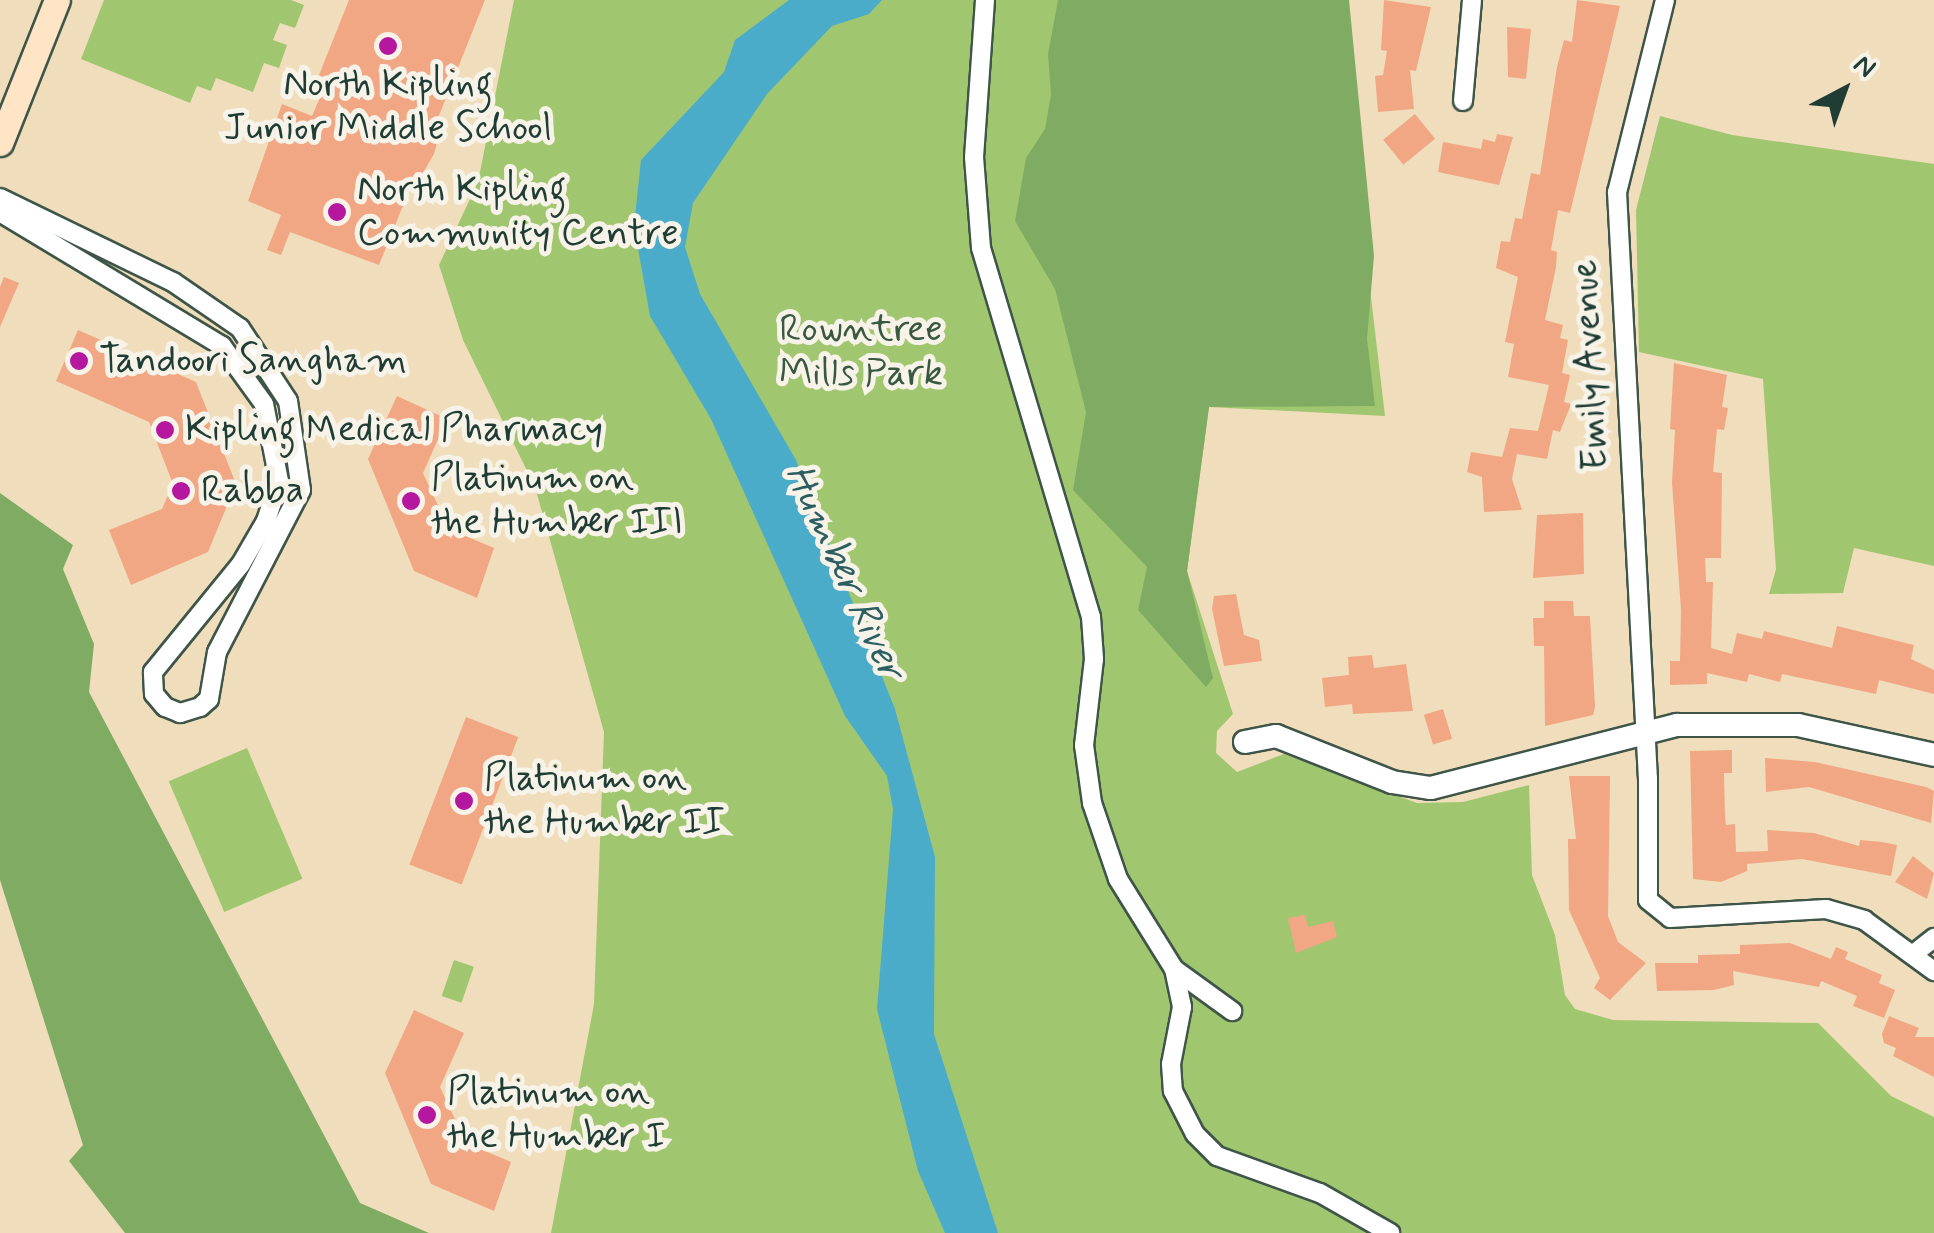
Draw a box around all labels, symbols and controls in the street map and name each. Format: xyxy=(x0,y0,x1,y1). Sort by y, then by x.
marker: North Kipling Junior Middle School xyxy=(377,35,399,57)
north arrow xyxy=(1794,40,1894,140)
text: N xyxy=(1845,47,1883,87)
place label: North Kipling Junior Middle School xyxy=(223,62,553,152)
place label: North Kipling Community Centre xyxy=(357,167,679,256)
marker: North Kipling Community Centre xyxy=(326,201,348,223)
street label: Emily Avenue xyxy=(1563,255,1619,475)
park label: Rowntree Mills Park xyxy=(779,307,943,396)
place label: Tandoori Sangham xyxy=(99,338,393,384)
marker: Tandoori Sangham xyxy=(68,350,90,372)
place label: Kipling Medical Pharmacy xyxy=(185,407,606,453)
marker: Kipling Medical Pharmacy xyxy=(154,419,176,441)
water label: Humber River xyxy=(772,454,916,690)
place label: Platinum on the Humber III xyxy=(431,456,687,546)
place label: Rabba xyxy=(201,468,304,514)
marker: Rabba xyxy=(170,480,192,502)
marker: Platinum on the Humber III xyxy=(400,490,422,512)
place label: Platinum on the Humber II xyxy=(484,756,729,846)
marker: Platinum on the Humber II xyxy=(453,790,475,812)
place label: Platinum on the Humber I xyxy=(447,1070,670,1160)
marker: Platinum on the Humber I xyxy=(416,1104,438,1126)

